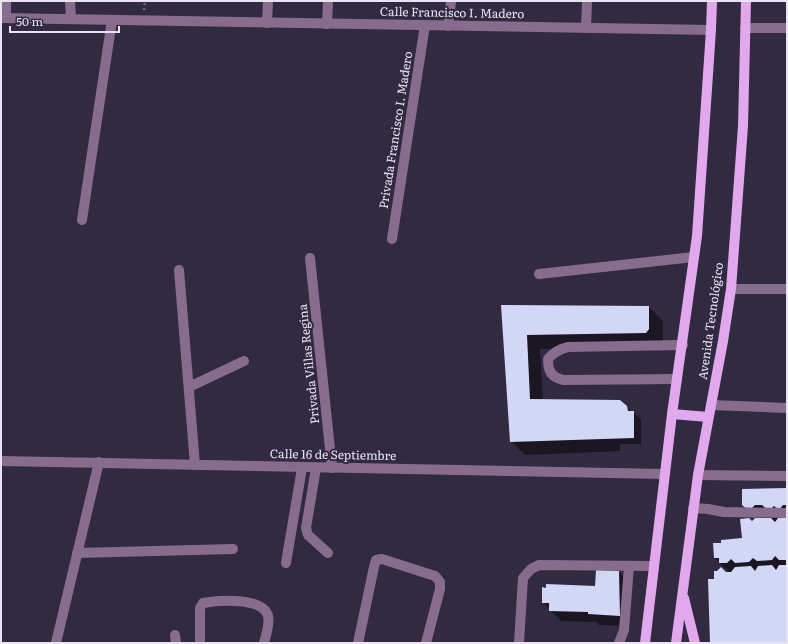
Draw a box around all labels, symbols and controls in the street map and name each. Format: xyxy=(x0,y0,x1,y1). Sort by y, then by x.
street label: Calle Francisco I. Madero xyxy=(380,2,524,22)
scale bar xyxy=(10,8,119,34)
text: 50 m xyxy=(16,12,43,30)
street label: Privada Francisco I. Madero xyxy=(374,50,416,210)
street label: Avenida Tecnológico xyxy=(693,261,727,381)
street label: Privada Villas Regina xyxy=(293,303,323,425)
street label: Calle 16 de Septiembre xyxy=(270,444,396,464)

